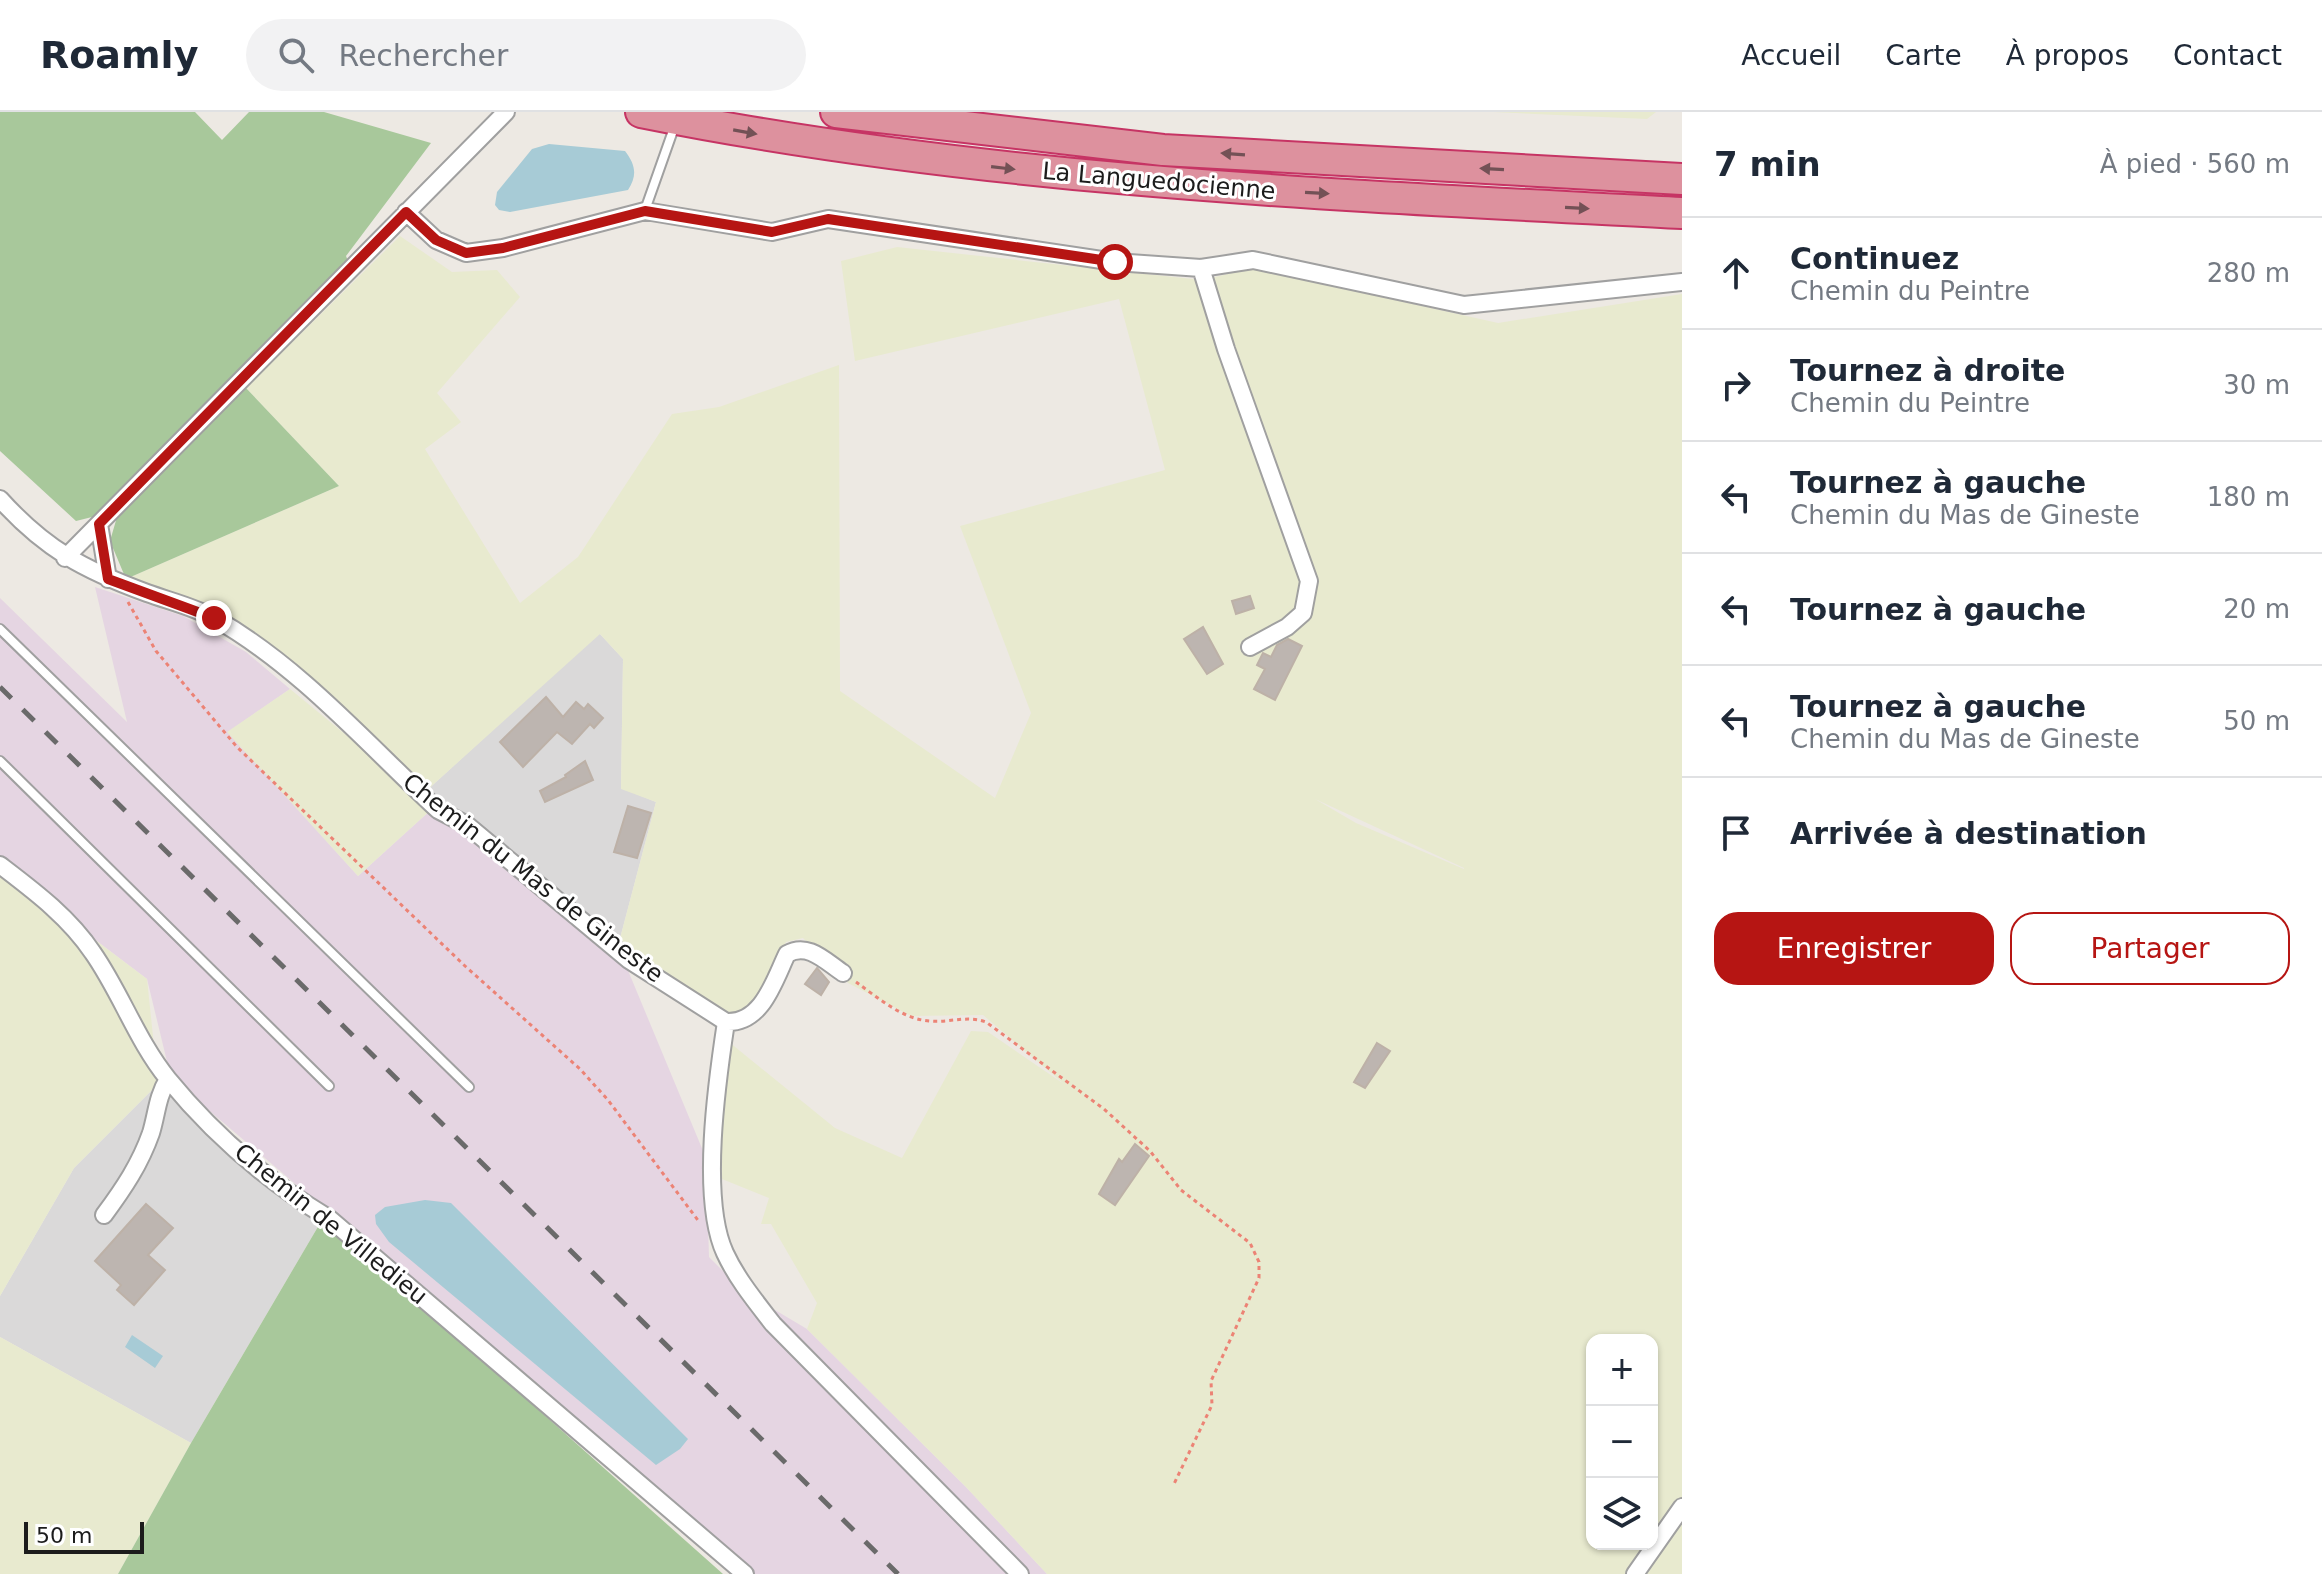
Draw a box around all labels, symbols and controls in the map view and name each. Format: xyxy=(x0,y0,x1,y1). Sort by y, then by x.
search box xyxy=(246,19,806,91)
text: Roamly xyxy=(40,33,198,77)
icon: search xyxy=(274,33,318,77)
text: Rechercher xyxy=(338,38,508,73)
text: Accueil xyxy=(1741,39,1841,72)
text: Carte xyxy=(1885,39,1962,72)
text: À propos xyxy=(2006,39,2129,72)
text: Contact xyxy=(2173,39,2282,72)
one-way arrow xyxy=(733,126,758,139)
text: 7 min xyxy=(1714,144,1821,184)
one-way arrow xyxy=(1220,147,1245,160)
text: À pied · 560 m xyxy=(2100,149,2290,179)
street label: La Languedocienne xyxy=(1041,157,1277,205)
one-way arrow xyxy=(990,161,1015,174)
one-way arrow xyxy=(1479,162,1504,175)
one-way arrow xyxy=(1305,187,1330,200)
one-way arrow xyxy=(1565,202,1590,215)
text: Continuez xyxy=(1790,241,1959,276)
route start xyxy=(1097,244,1133,280)
icon: ahead xyxy=(1714,251,1758,295)
text: 280 m xyxy=(2207,258,2290,288)
text: Chemin du Peintre xyxy=(1790,276,2030,306)
text: Tournez à droite xyxy=(1790,353,2065,388)
icon: right xyxy=(1714,363,1758,407)
text: 30 m xyxy=(2223,370,2290,400)
text: Chemin du Peintre xyxy=(1790,388,2030,418)
text: Tournez à gauche xyxy=(1790,465,2086,500)
icon: left xyxy=(1714,475,1758,519)
text: 180 m xyxy=(2207,482,2290,512)
text: Chemin du Mas de Gineste xyxy=(1790,500,2140,530)
icon: left xyxy=(1714,587,1758,631)
text: Tournez à gauche xyxy=(1790,592,2086,627)
text: 20 m xyxy=(2223,594,2290,624)
route end xyxy=(196,600,232,636)
text: Tournez à gauche xyxy=(1790,689,2086,724)
icon: left xyxy=(1714,699,1758,743)
text: 50 m xyxy=(2223,706,2290,736)
text: Chemin du Mas de Gineste xyxy=(1790,724,2140,754)
street label: Chemin du Mas de Gineste xyxy=(397,768,669,988)
icon: arrive xyxy=(1714,811,1758,855)
text: Arrivée à destination xyxy=(1790,816,2147,851)
button: Enregistrer xyxy=(1714,912,1994,985)
button: Partager xyxy=(2010,912,2290,985)
street label: Chemin de Villedieu xyxy=(229,1138,433,1310)
map controls xyxy=(1586,1334,1658,1550)
button: + xyxy=(1586,1334,1658,1406)
button: − xyxy=(1586,1406,1658,1478)
button: layers xyxy=(1586,1478,1658,1550)
scale bar xyxy=(24,1518,144,1554)
text: 50 m xyxy=(36,1523,92,1548)

